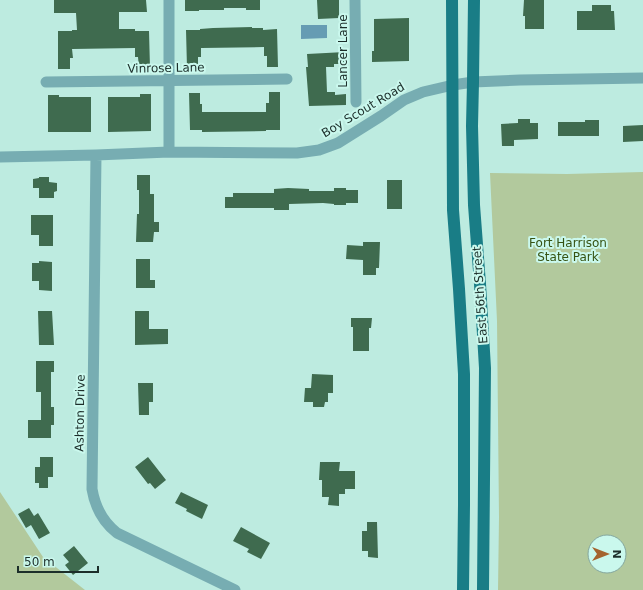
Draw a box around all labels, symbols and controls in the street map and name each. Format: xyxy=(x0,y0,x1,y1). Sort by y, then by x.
street label: Lancer Lane xyxy=(336,14,350,88)
street label: Vinrose Lane xyxy=(127,60,205,76)
street label: Boy Scout Road xyxy=(319,80,407,140)
park label: Fort Harrison State Park xyxy=(529,236,607,264)
street label: East 56th Street xyxy=(470,246,490,344)
street label: Ashton Drive xyxy=(72,374,88,452)
north arrow xyxy=(587,534,627,574)
scale bar xyxy=(18,548,98,574)
text: N xyxy=(610,549,623,559)
text: 50 m xyxy=(24,555,55,569)

